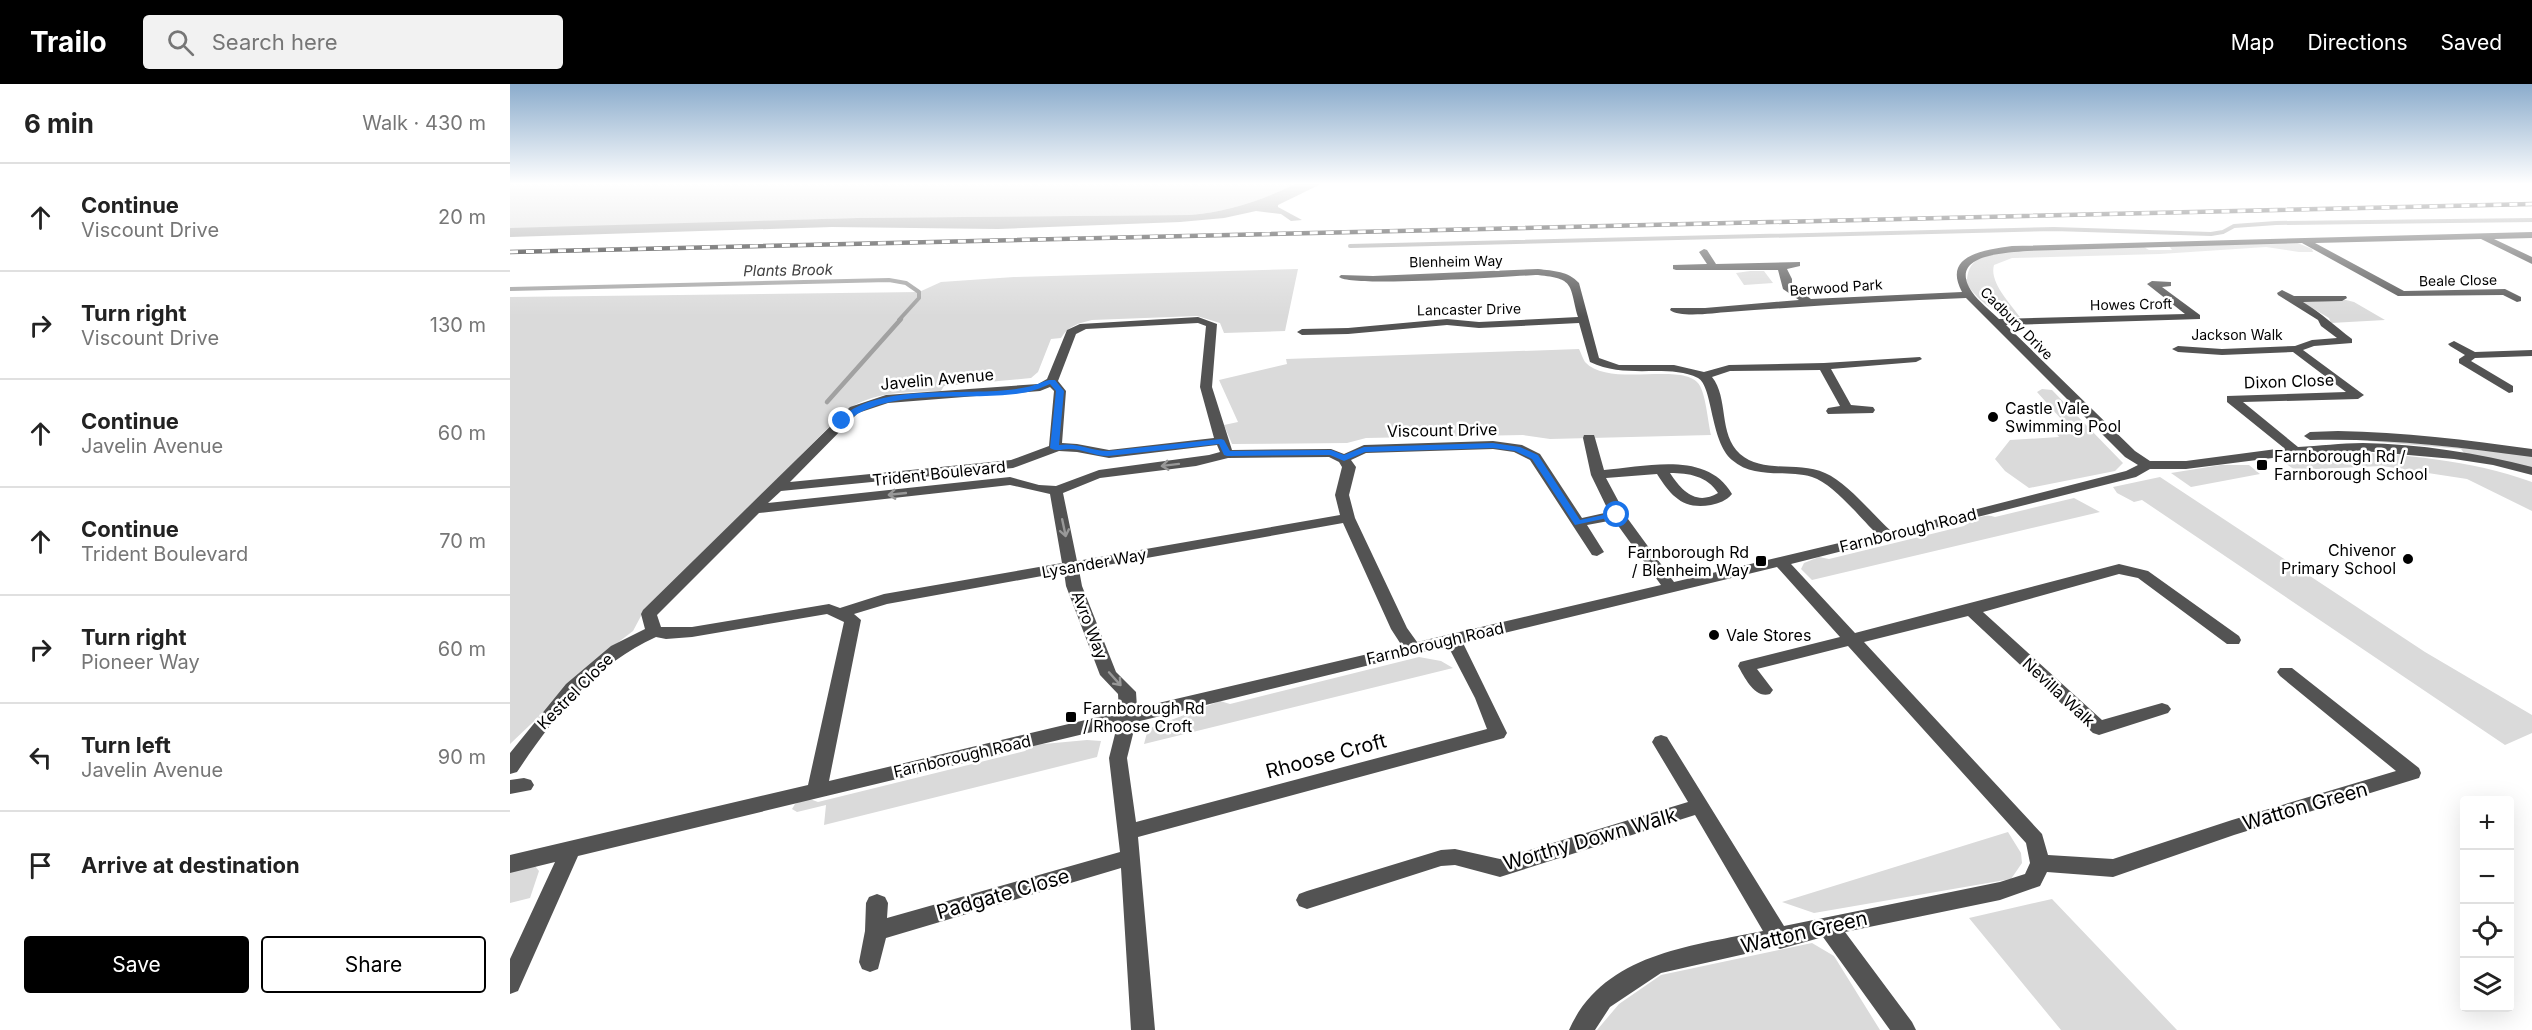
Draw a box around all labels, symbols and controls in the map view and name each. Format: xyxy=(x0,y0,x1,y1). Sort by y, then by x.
search box xyxy=(143,15,563,69)
text: Trailo xyxy=(30,25,107,59)
icon: search xyxy=(164,26,197,59)
text: Search here xyxy=(212,29,338,55)
text: Map xyxy=(2231,30,2274,55)
text: Directions xyxy=(2307,30,2408,55)
text: Saved xyxy=(2441,30,2502,55)
text: 6 min xyxy=(24,108,94,139)
text: Walk · 430 m xyxy=(362,111,486,135)
text: Continue xyxy=(81,192,179,218)
icon: ahead xyxy=(24,201,57,234)
text: 20 m xyxy=(438,205,486,229)
text: Viscount Drive xyxy=(81,218,219,242)
street label: Blenheim Way xyxy=(1409,252,1503,270)
water label: Plants Brook xyxy=(743,260,834,280)
street label: Beale Close xyxy=(2419,271,2497,289)
street label: Berwood Park xyxy=(1789,275,1883,299)
street label: Cadbury Drive xyxy=(1977,283,2057,363)
street label: Howes Croft xyxy=(2090,295,2173,313)
text: Turn right xyxy=(81,300,187,326)
street label: Lancaster Drive xyxy=(1417,300,1521,318)
icon: right xyxy=(24,309,57,342)
text: 130 m xyxy=(430,313,486,337)
text: Viscount Drive xyxy=(81,326,219,350)
street label: Jackson Walk xyxy=(2191,326,2283,343)
street label: Javelin Avenue xyxy=(879,364,995,394)
street label: Dixon Close xyxy=(2244,369,2334,393)
place label: Castle Vale Swimming Pool xyxy=(2005,398,2121,436)
route end xyxy=(828,407,854,433)
text: Continue xyxy=(81,408,179,434)
marker: Castle Vale Swimming Pool xyxy=(1986,410,2000,424)
icon: ahead xyxy=(24,417,57,450)
street label: Viscount Drive xyxy=(1387,419,1497,441)
text: 60 m xyxy=(438,421,486,445)
text: Javelin Avenue xyxy=(81,434,223,458)
place label: Farnborough Rd / Farnborough School xyxy=(2274,446,2428,484)
street label: Trident Boulevard xyxy=(871,456,1007,490)
marker: Farnborough Rd / Farnborough School xyxy=(2255,458,2269,472)
one-way arrow xyxy=(1161,460,1181,471)
one-way arrow xyxy=(887,489,907,500)
route start xyxy=(1603,501,1629,527)
street label: Farnborough Road xyxy=(1837,503,1979,557)
text: Continue xyxy=(81,516,179,542)
one-way arrow xyxy=(1059,518,1070,538)
icon: ahead xyxy=(24,525,57,558)
text: 70 m xyxy=(439,529,486,553)
place label: Chivenor Primary School xyxy=(2281,540,2396,578)
text: Trident Boulevard xyxy=(81,542,248,566)
place label: Farnborough Rd / Blenheim Way xyxy=(1627,542,1749,580)
street label: Lysander Way xyxy=(1040,544,1148,582)
marker: Chivenor Primary School xyxy=(2401,552,2415,566)
marker: Farnborough Rd / Blenheim Way xyxy=(1754,554,1768,568)
street label: Avro Way xyxy=(1068,588,1112,662)
street label: Farnborough Road xyxy=(1364,617,1506,669)
text: Turn right xyxy=(81,624,187,650)
place label: Vale Stores xyxy=(1726,625,1811,645)
marker: Vale Stores xyxy=(1707,628,1721,642)
icon: right xyxy=(24,633,57,666)
text: 60 m xyxy=(438,637,486,661)
street label: Kestrel Close xyxy=(533,649,617,733)
text: Pioneer Way xyxy=(81,650,200,674)
street label: Nevilla Walk xyxy=(2019,653,2100,731)
one-way arrow xyxy=(1108,671,1122,686)
place label: Farnborough Rd / Rhoose Croft xyxy=(1083,698,1205,736)
marker: Farnborough Rd / Rhoose Croft xyxy=(1064,710,1078,724)
street label: Rhoose Croft xyxy=(1263,728,1389,784)
street label: Farnborough Road xyxy=(891,730,1033,782)
text: Turn left xyxy=(81,732,171,758)
icon: left xyxy=(24,741,57,774)
text: 90 m xyxy=(438,745,486,769)
text: Javelin Avenue xyxy=(81,758,223,782)
street label: Watton Green xyxy=(2240,777,2370,835)
map controls xyxy=(2460,796,2514,1012)
button: + xyxy=(2460,796,2514,850)
street label: Worthy Down Walk xyxy=(1501,803,1679,875)
icon: arrive xyxy=(24,849,57,882)
button: − xyxy=(2460,850,2514,904)
text: Arrive at destination xyxy=(81,852,300,878)
street label: Padgate Close xyxy=(934,864,1072,924)
button: locate xyxy=(2460,904,2514,958)
street label: Watton Green xyxy=(1738,906,1870,958)
button: Save xyxy=(24,936,249,993)
button: Share xyxy=(261,936,486,993)
button: layers xyxy=(2460,958,2514,1012)

